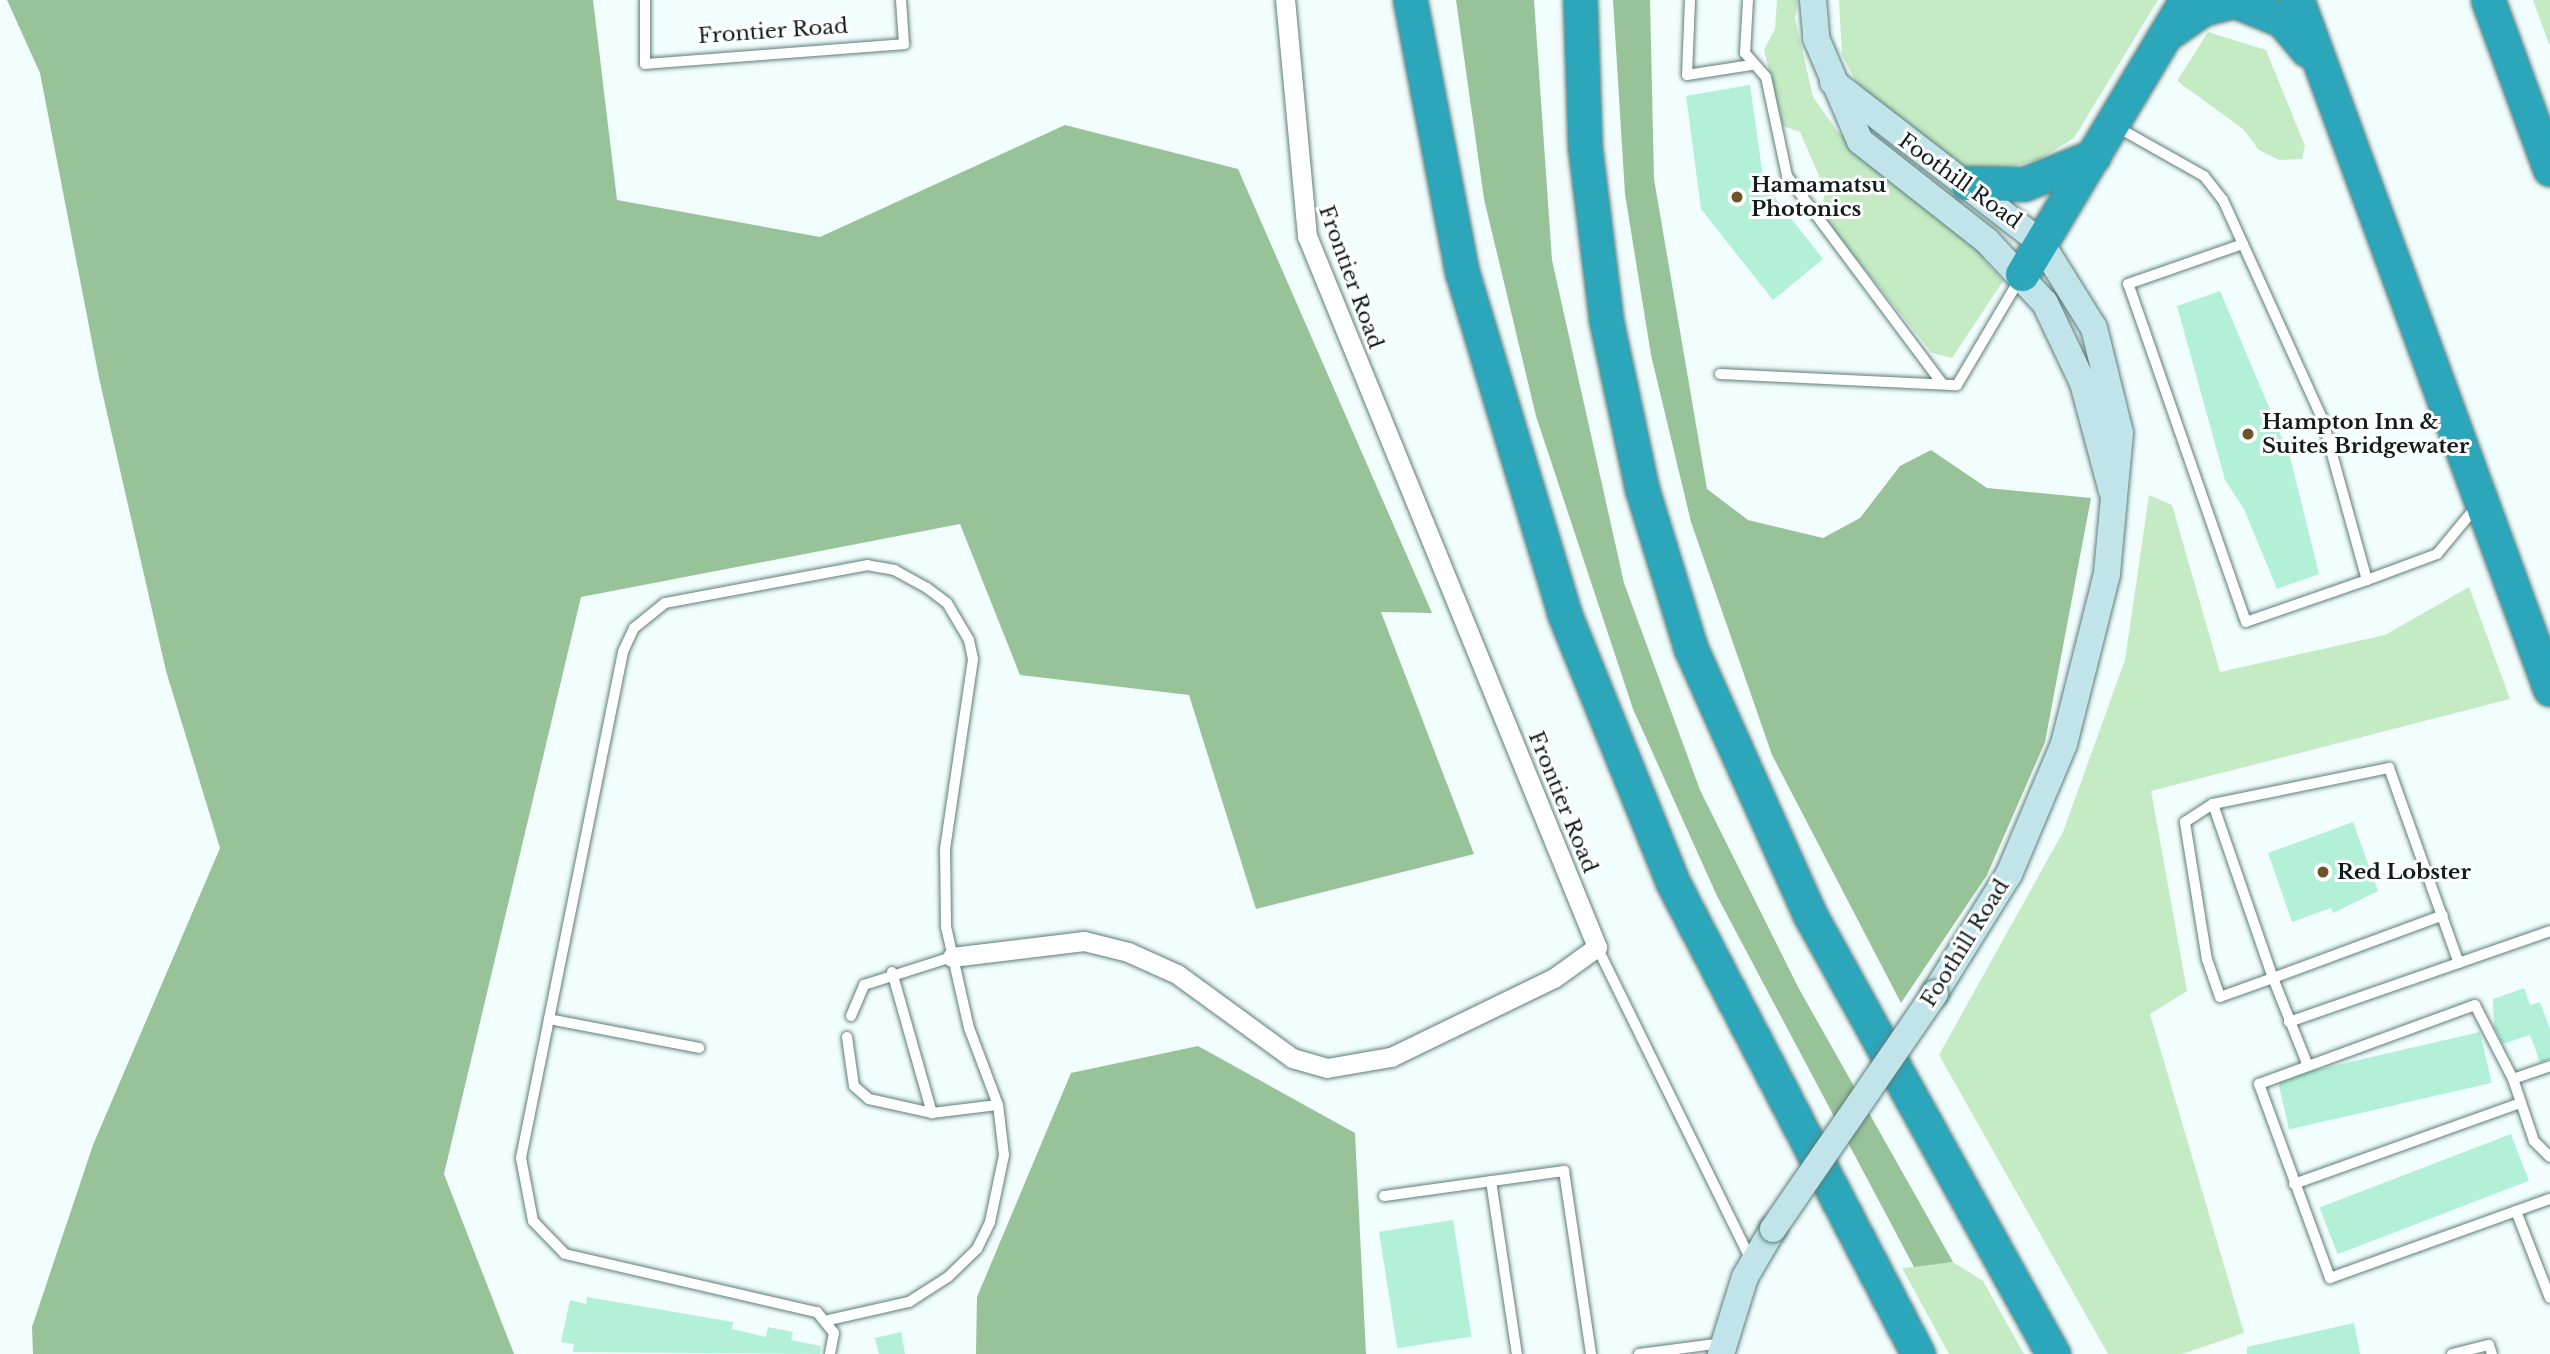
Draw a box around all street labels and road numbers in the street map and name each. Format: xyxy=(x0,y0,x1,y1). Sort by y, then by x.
street label: Frontier Road xyxy=(697,13,849,49)
street label: Foothill Road xyxy=(1894,128,2026,234)
street label: Frontier Road xyxy=(1313,202,1389,352)
street label: Frontier Road xyxy=(1523,727,1603,877)
street label: Foothill Road xyxy=(1916,875,2014,1011)

